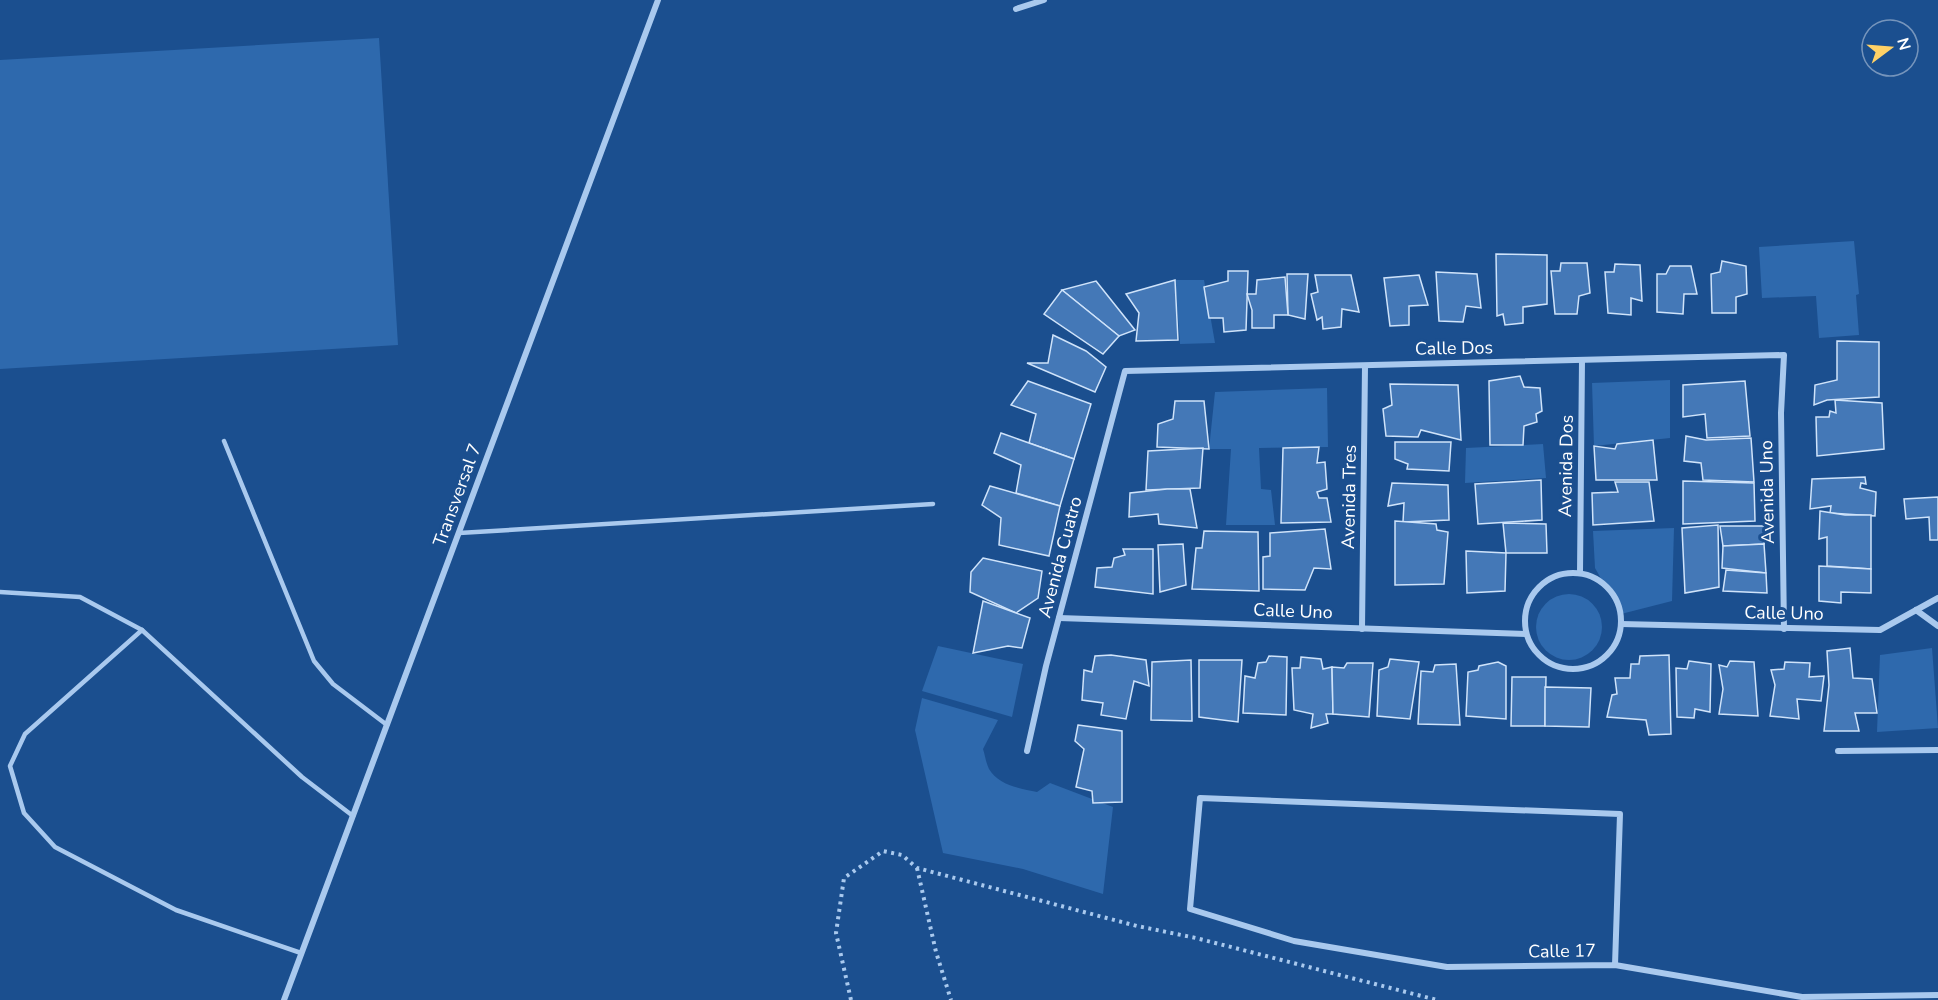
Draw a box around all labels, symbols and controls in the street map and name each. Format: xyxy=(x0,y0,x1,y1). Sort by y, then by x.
north arrow xyxy=(1860,18,1920,78)
text: N xyxy=(1891,35,1916,53)
street label: Calle Dos xyxy=(1415,335,1493,361)
street label: Avenida Dos xyxy=(1553,415,1579,517)
street label: Transversal 7 xyxy=(427,440,487,550)
street label: Avenida Uno xyxy=(1754,440,1780,544)
street label: Avenida Tres xyxy=(1336,445,1362,549)
street label: Avenida Cuatro xyxy=(1032,494,1088,620)
street label: Calle Uno xyxy=(1253,598,1333,624)
street label: Calle Uno xyxy=(1744,600,1824,626)
street label: Calle 17 xyxy=(1528,938,1596,964)

